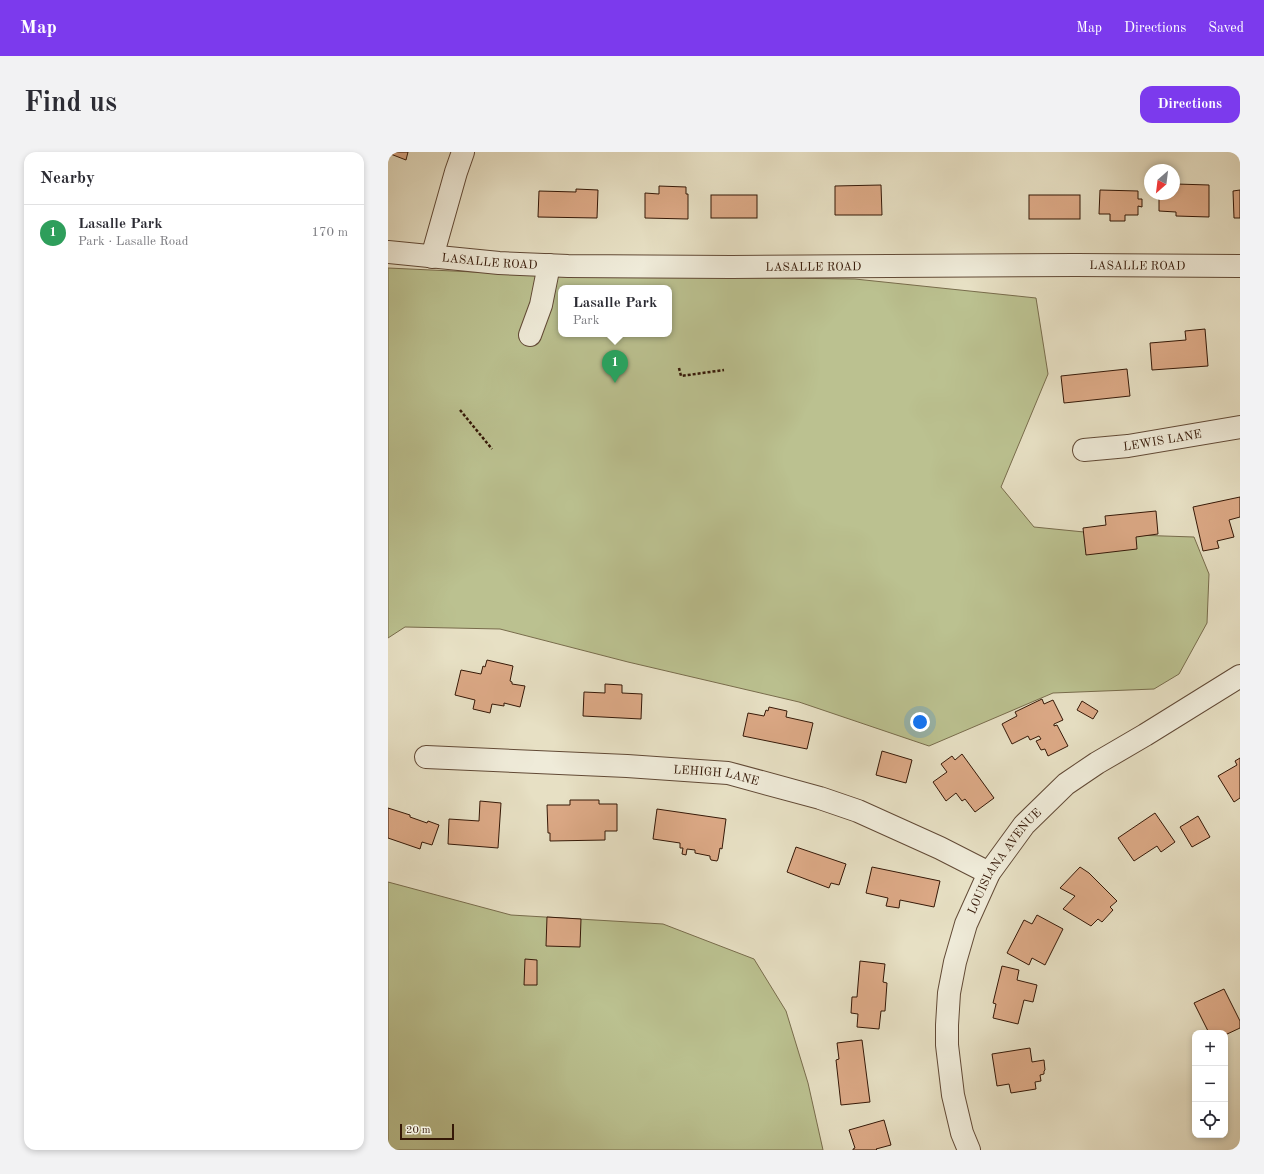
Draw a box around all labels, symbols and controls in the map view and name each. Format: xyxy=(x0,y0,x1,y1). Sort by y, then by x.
text: Map xyxy=(20,19,57,38)
text: Map xyxy=(1076,21,1102,35)
text: Directions xyxy=(1124,21,1186,35)
text: Saved xyxy=(1208,21,1244,35)
button: Directions xyxy=(1140,86,1240,123)
text: Find us xyxy=(24,90,117,118)
north arrow xyxy=(1144,164,1180,200)
text: Nearby xyxy=(40,170,95,187)
text: Lasalle Park xyxy=(78,217,163,232)
text: 1 xyxy=(49,226,57,239)
text: 170 m xyxy=(311,226,348,239)
text: Park · Lasalle Road xyxy=(78,235,189,248)
street label: LASALLE ROAD xyxy=(441,252,538,272)
street label: LASALLE ROAD xyxy=(1089,260,1185,273)
street label: LASALLE ROAD xyxy=(765,261,861,274)
popup xyxy=(558,285,672,337)
text: Lasalle Park xyxy=(573,296,657,311)
text: Park xyxy=(573,314,599,327)
pin: 1 xyxy=(602,350,628,383)
street label: LEWIS LANE xyxy=(1123,429,1203,453)
your location xyxy=(910,712,930,732)
street label: LEHIGH LANE xyxy=(673,764,760,788)
street label: LOUISIANA AVENUE xyxy=(966,807,1044,916)
map controls xyxy=(1192,1030,1228,1138)
button: + xyxy=(1192,1030,1228,1066)
button: − xyxy=(1192,1066,1228,1102)
button: locate xyxy=(1192,1102,1228,1138)
scale bar xyxy=(400,1122,454,1141)
text: 20 m xyxy=(406,1125,431,1136)

